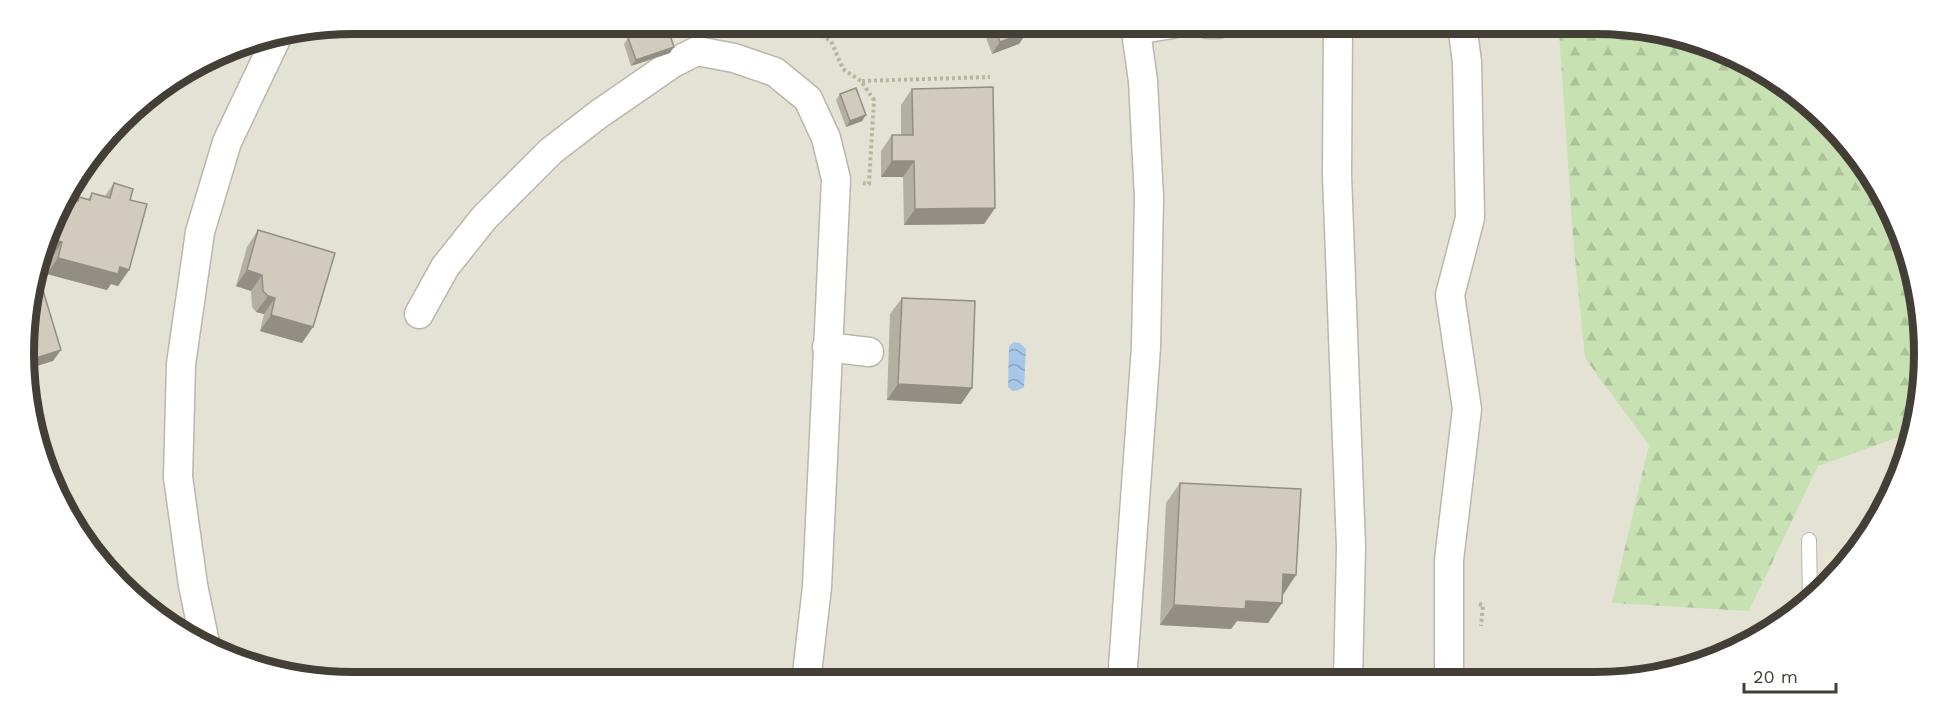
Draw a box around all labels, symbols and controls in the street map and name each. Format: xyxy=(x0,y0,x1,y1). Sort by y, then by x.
scale bar xyxy=(1744,656,1836,694)
text: 20 m xyxy=(1753,666,1798,687)

